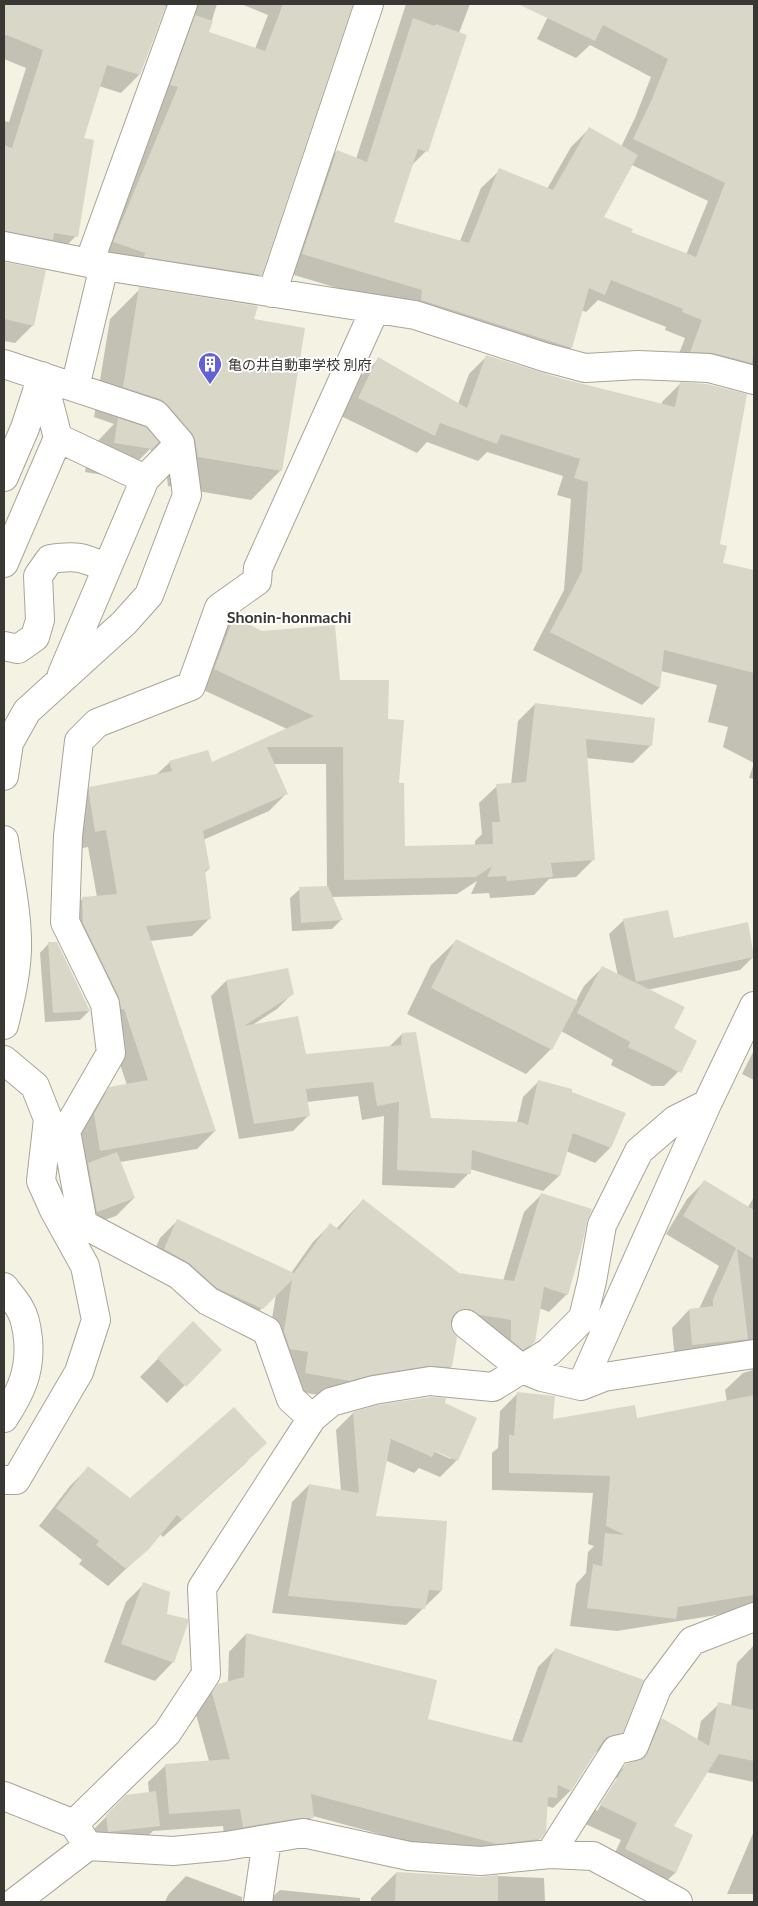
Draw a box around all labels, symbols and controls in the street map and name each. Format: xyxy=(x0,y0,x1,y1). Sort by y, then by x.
building icon: 亀の井自動車学校 別府 xyxy=(197,351,223,385)
place label: 亀の井自動車学校 別府 xyxy=(228,356,372,373)
district label: Shonin-honmachi xyxy=(227,607,351,626)

